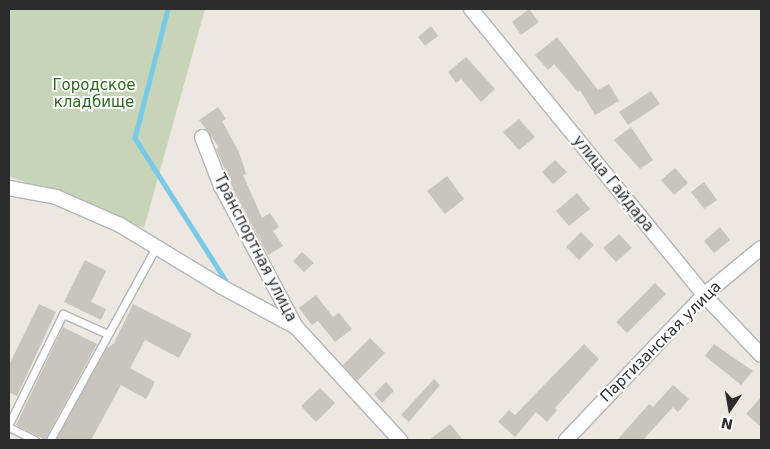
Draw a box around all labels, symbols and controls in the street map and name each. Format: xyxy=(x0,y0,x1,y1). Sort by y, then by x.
park label: Городское кладбище xyxy=(52,76,136,111)
street label: улица Гайдара xyxy=(569,132,657,236)
street label: Транспортная улица xyxy=(210,171,300,325)
street label: Партизанская улица xyxy=(597,278,725,406)
north arrow xyxy=(705,384,755,434)
text: N xyxy=(719,415,734,433)

